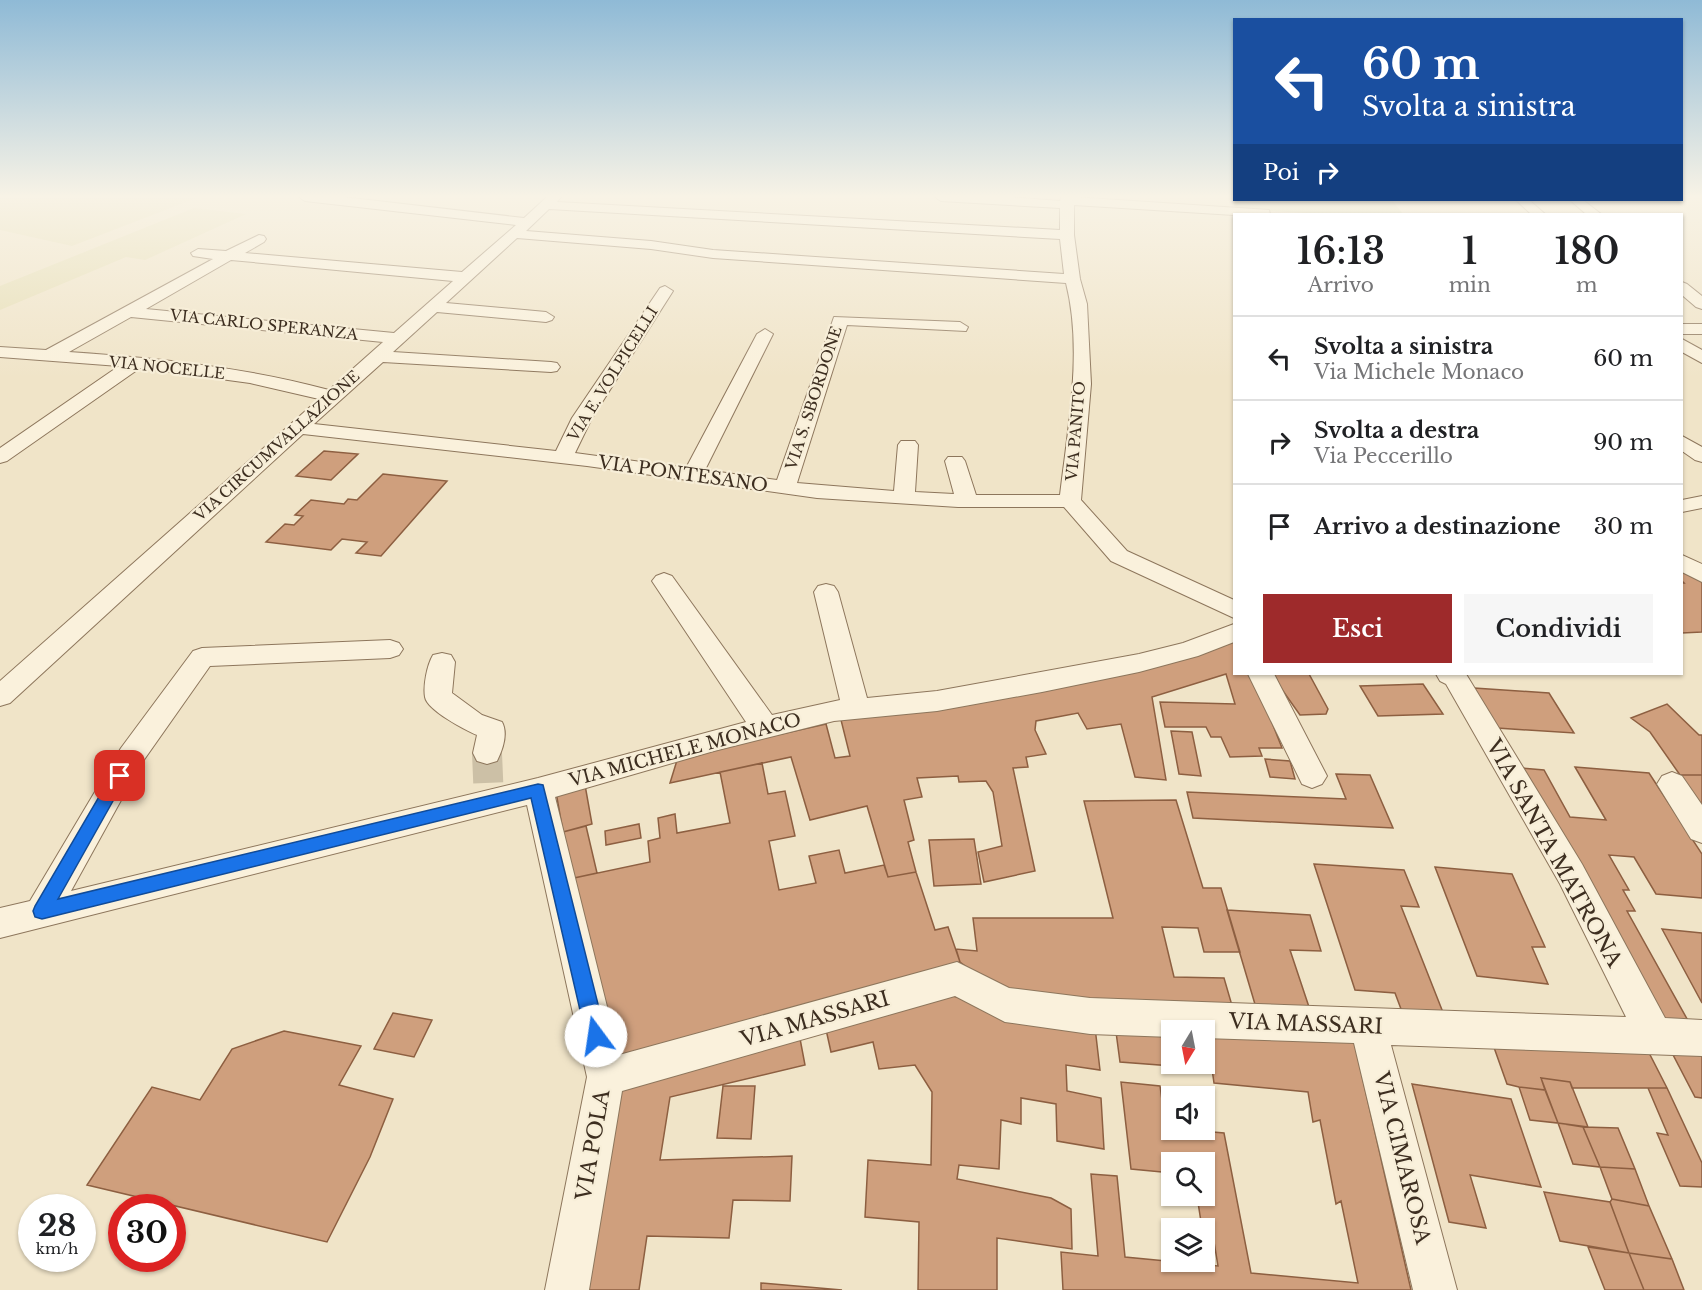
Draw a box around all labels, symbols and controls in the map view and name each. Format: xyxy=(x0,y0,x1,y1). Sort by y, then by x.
text: 60 m xyxy=(1362,38,1480,90)
icon: left xyxy=(1263,42,1341,120)
text: Svolta a sinistra xyxy=(1362,90,1576,123)
icon: right xyxy=(1311,156,1344,189)
text: Poi xyxy=(1263,159,1299,186)
text: 16:13 xyxy=(1297,229,1385,274)
text: 1 xyxy=(1462,229,1478,274)
text: 180 xyxy=(1554,229,1619,274)
text: Arrivo xyxy=(1308,273,1374,297)
text: min xyxy=(1449,273,1491,297)
text: m xyxy=(1576,273,1598,297)
street label: VIA E. VOLPICELLI xyxy=(563,303,662,445)
street label: VIA CARLO SPERANZA xyxy=(168,305,359,344)
street label: VIA S. SBORDONE xyxy=(781,324,846,473)
text: Svolta a sinistra xyxy=(1314,333,1493,360)
icon: left xyxy=(1263,342,1296,375)
text: 60 m xyxy=(1593,345,1653,372)
street label: VIA NOCELLE xyxy=(107,352,226,383)
text: Via Michele Monaco xyxy=(1314,360,1524,384)
street label: VIA CIRCUMVALLAZIONE xyxy=(189,366,363,526)
street label: VIA PANITO xyxy=(1062,380,1089,483)
text: Svolta a destra xyxy=(1314,417,1479,444)
icon: right xyxy=(1263,426,1296,459)
text: 90 m xyxy=(1593,429,1653,456)
text: Via Peccerillo xyxy=(1314,444,1453,468)
street label: VIA PONTESANO xyxy=(596,451,769,497)
icon: arrive xyxy=(1263,510,1296,543)
text: Arrivo a destinazione xyxy=(1314,513,1561,540)
text: 30 m xyxy=(1594,513,1653,540)
button: Esci xyxy=(1263,594,1452,663)
button: Condividi xyxy=(1464,594,1653,663)
street label: VIA MICHELE MONACO xyxy=(566,708,803,792)
street label: VIA SANTA MATRONA xyxy=(1480,734,1628,972)
pin xyxy=(94,750,145,801)
icon: arrive xyxy=(103,759,136,792)
street label: VIA MASSARI xyxy=(736,985,893,1053)
position arrow xyxy=(564,1004,628,1068)
street label: VIA MASSARI xyxy=(1228,1008,1383,1040)
north arrow xyxy=(1161,1020,1215,1074)
map controls xyxy=(1161,1020,1215,1272)
street label: VIA CIMAROSA xyxy=(1368,1068,1436,1248)
button: sound xyxy=(1161,1086,1215,1140)
street label: VIA POLA xyxy=(570,1087,616,1203)
button: search xyxy=(1161,1152,1215,1206)
speed limit sign: 30 xyxy=(108,1194,186,1272)
text: 28 xyxy=(38,1207,76,1244)
button: layers xyxy=(1161,1218,1215,1272)
text: km/h xyxy=(36,1239,78,1258)

